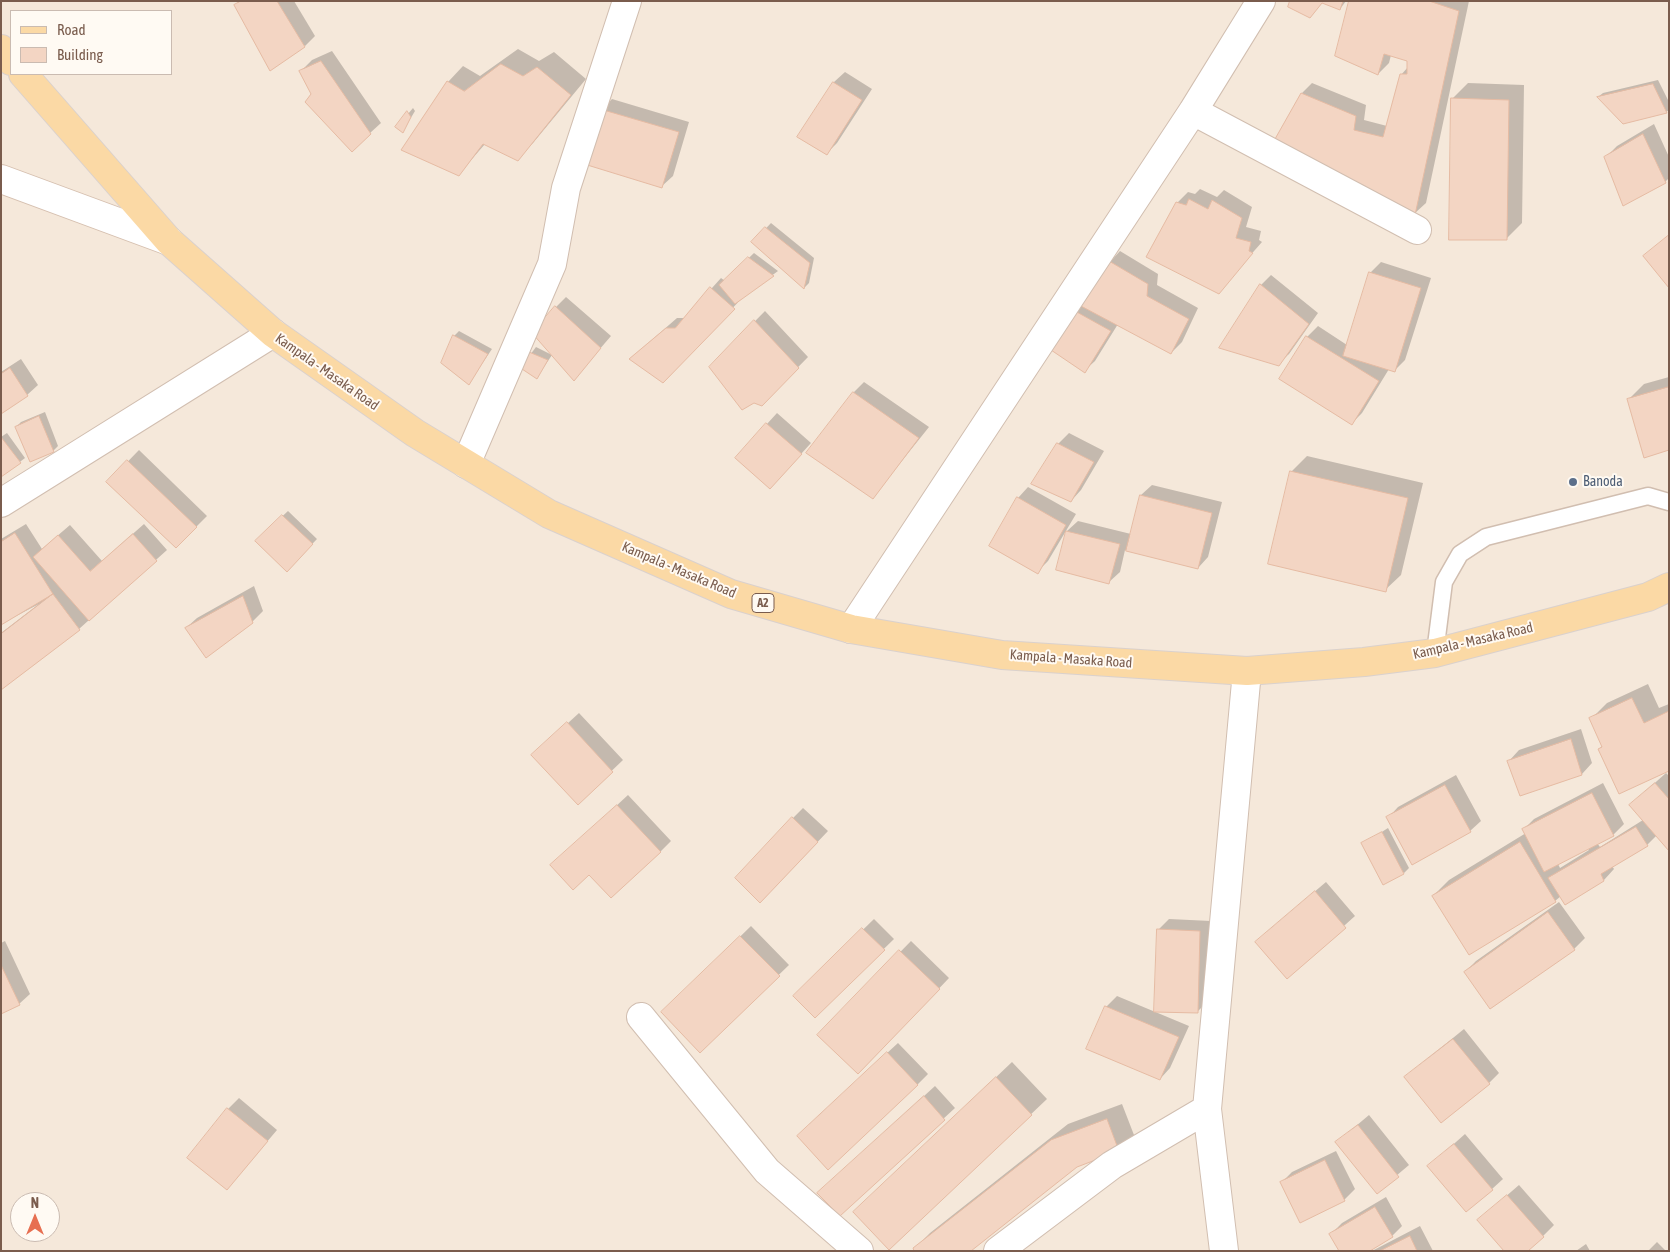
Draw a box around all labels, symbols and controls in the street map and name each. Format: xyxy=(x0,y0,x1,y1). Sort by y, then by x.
legend xyxy=(10,10,172,75)
text: Road xyxy=(57,21,86,38)
text: Building xyxy=(57,46,103,63)
street label: Kampala - Masaka Road xyxy=(272,330,382,414)
place label: Banoda xyxy=(1583,474,1623,490)
marker: Banoda xyxy=(1567,476,1579,488)
street label: Kampala - Masaka Road xyxy=(619,538,739,602)
road number: A2 xyxy=(752,594,774,612)
street label: Kampala - Masaka Road xyxy=(1411,619,1535,663)
street label: Kampala - Masaka Road xyxy=(1009,646,1133,672)
north arrow xyxy=(10,1192,60,1242)
text: N xyxy=(31,1195,39,1211)

